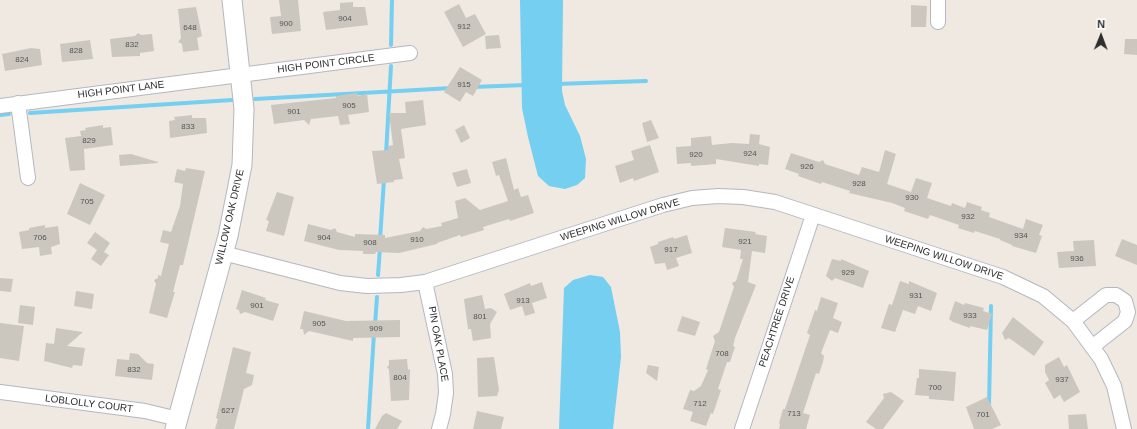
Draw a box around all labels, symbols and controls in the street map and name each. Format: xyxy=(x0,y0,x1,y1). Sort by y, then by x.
house number: 904 xyxy=(338,14,352,24)
north arrow xyxy=(1081,16,1121,56)
text: N xyxy=(1097,18,1105,30)
house number: 900 xyxy=(279,19,293,29)
house number: 912 xyxy=(457,22,471,32)
house number: 648 xyxy=(183,23,197,33)
house number: 832 xyxy=(125,40,139,50)
house number: 828 xyxy=(69,46,83,56)
street label: HIGH POINT CIRCLE xyxy=(277,52,375,76)
house number: 824 xyxy=(15,55,29,65)
street label: HIGH POINT LANE xyxy=(77,79,165,101)
house number: 915 xyxy=(457,80,471,90)
house number: 905 xyxy=(342,101,356,111)
house number: 901 xyxy=(287,107,301,117)
house number: 833 xyxy=(181,122,195,132)
house number: 829 xyxy=(82,136,96,146)
house number: 924 xyxy=(743,149,757,159)
house number: 920 xyxy=(689,150,703,160)
house number: 926 xyxy=(800,162,814,172)
street label: WILLOW OAK DRIVE xyxy=(213,168,247,266)
house number: 928 xyxy=(852,179,866,189)
house number: 930 xyxy=(905,193,919,203)
street label: WEEPING WILLOW DRIVE xyxy=(559,196,681,244)
house number: 705 xyxy=(80,197,94,207)
house number: 932 xyxy=(961,212,975,222)
house number: 934 xyxy=(1014,231,1028,241)
house number: 706 xyxy=(33,233,47,243)
house number: 904 xyxy=(317,233,331,243)
street label: WEEPING WILLOW DRIVE xyxy=(883,233,1005,283)
house number: 910 xyxy=(410,235,424,245)
house number: 921 xyxy=(738,237,752,247)
house number: 908 xyxy=(363,238,377,248)
house number: 917 xyxy=(664,245,678,255)
house number: 936 xyxy=(1070,254,1084,264)
house number: 929 xyxy=(841,268,855,278)
street label: PEACHTREE DRIVE xyxy=(757,275,797,369)
house number: 931 xyxy=(909,291,923,301)
house number: 913 xyxy=(516,296,530,306)
house number: 901 xyxy=(250,301,264,311)
street label: PIN OAK PLACE xyxy=(425,305,451,383)
house number: 933 xyxy=(963,311,977,321)
house number: 801 xyxy=(473,312,487,322)
house number: 905 xyxy=(312,319,326,329)
house number: 909 xyxy=(369,324,383,334)
house number: 708 xyxy=(715,349,729,359)
house number: 832 xyxy=(127,365,141,375)
house number: 804 xyxy=(393,373,407,383)
house number: 937 xyxy=(1055,375,1069,385)
house number: 700 xyxy=(928,383,942,393)
street label: LOBLOLLY COURT xyxy=(44,393,134,415)
house number: 712 xyxy=(693,399,707,409)
house number: 627 xyxy=(221,406,235,416)
house number: 713 xyxy=(787,409,801,419)
house number: 701 xyxy=(976,410,990,420)

